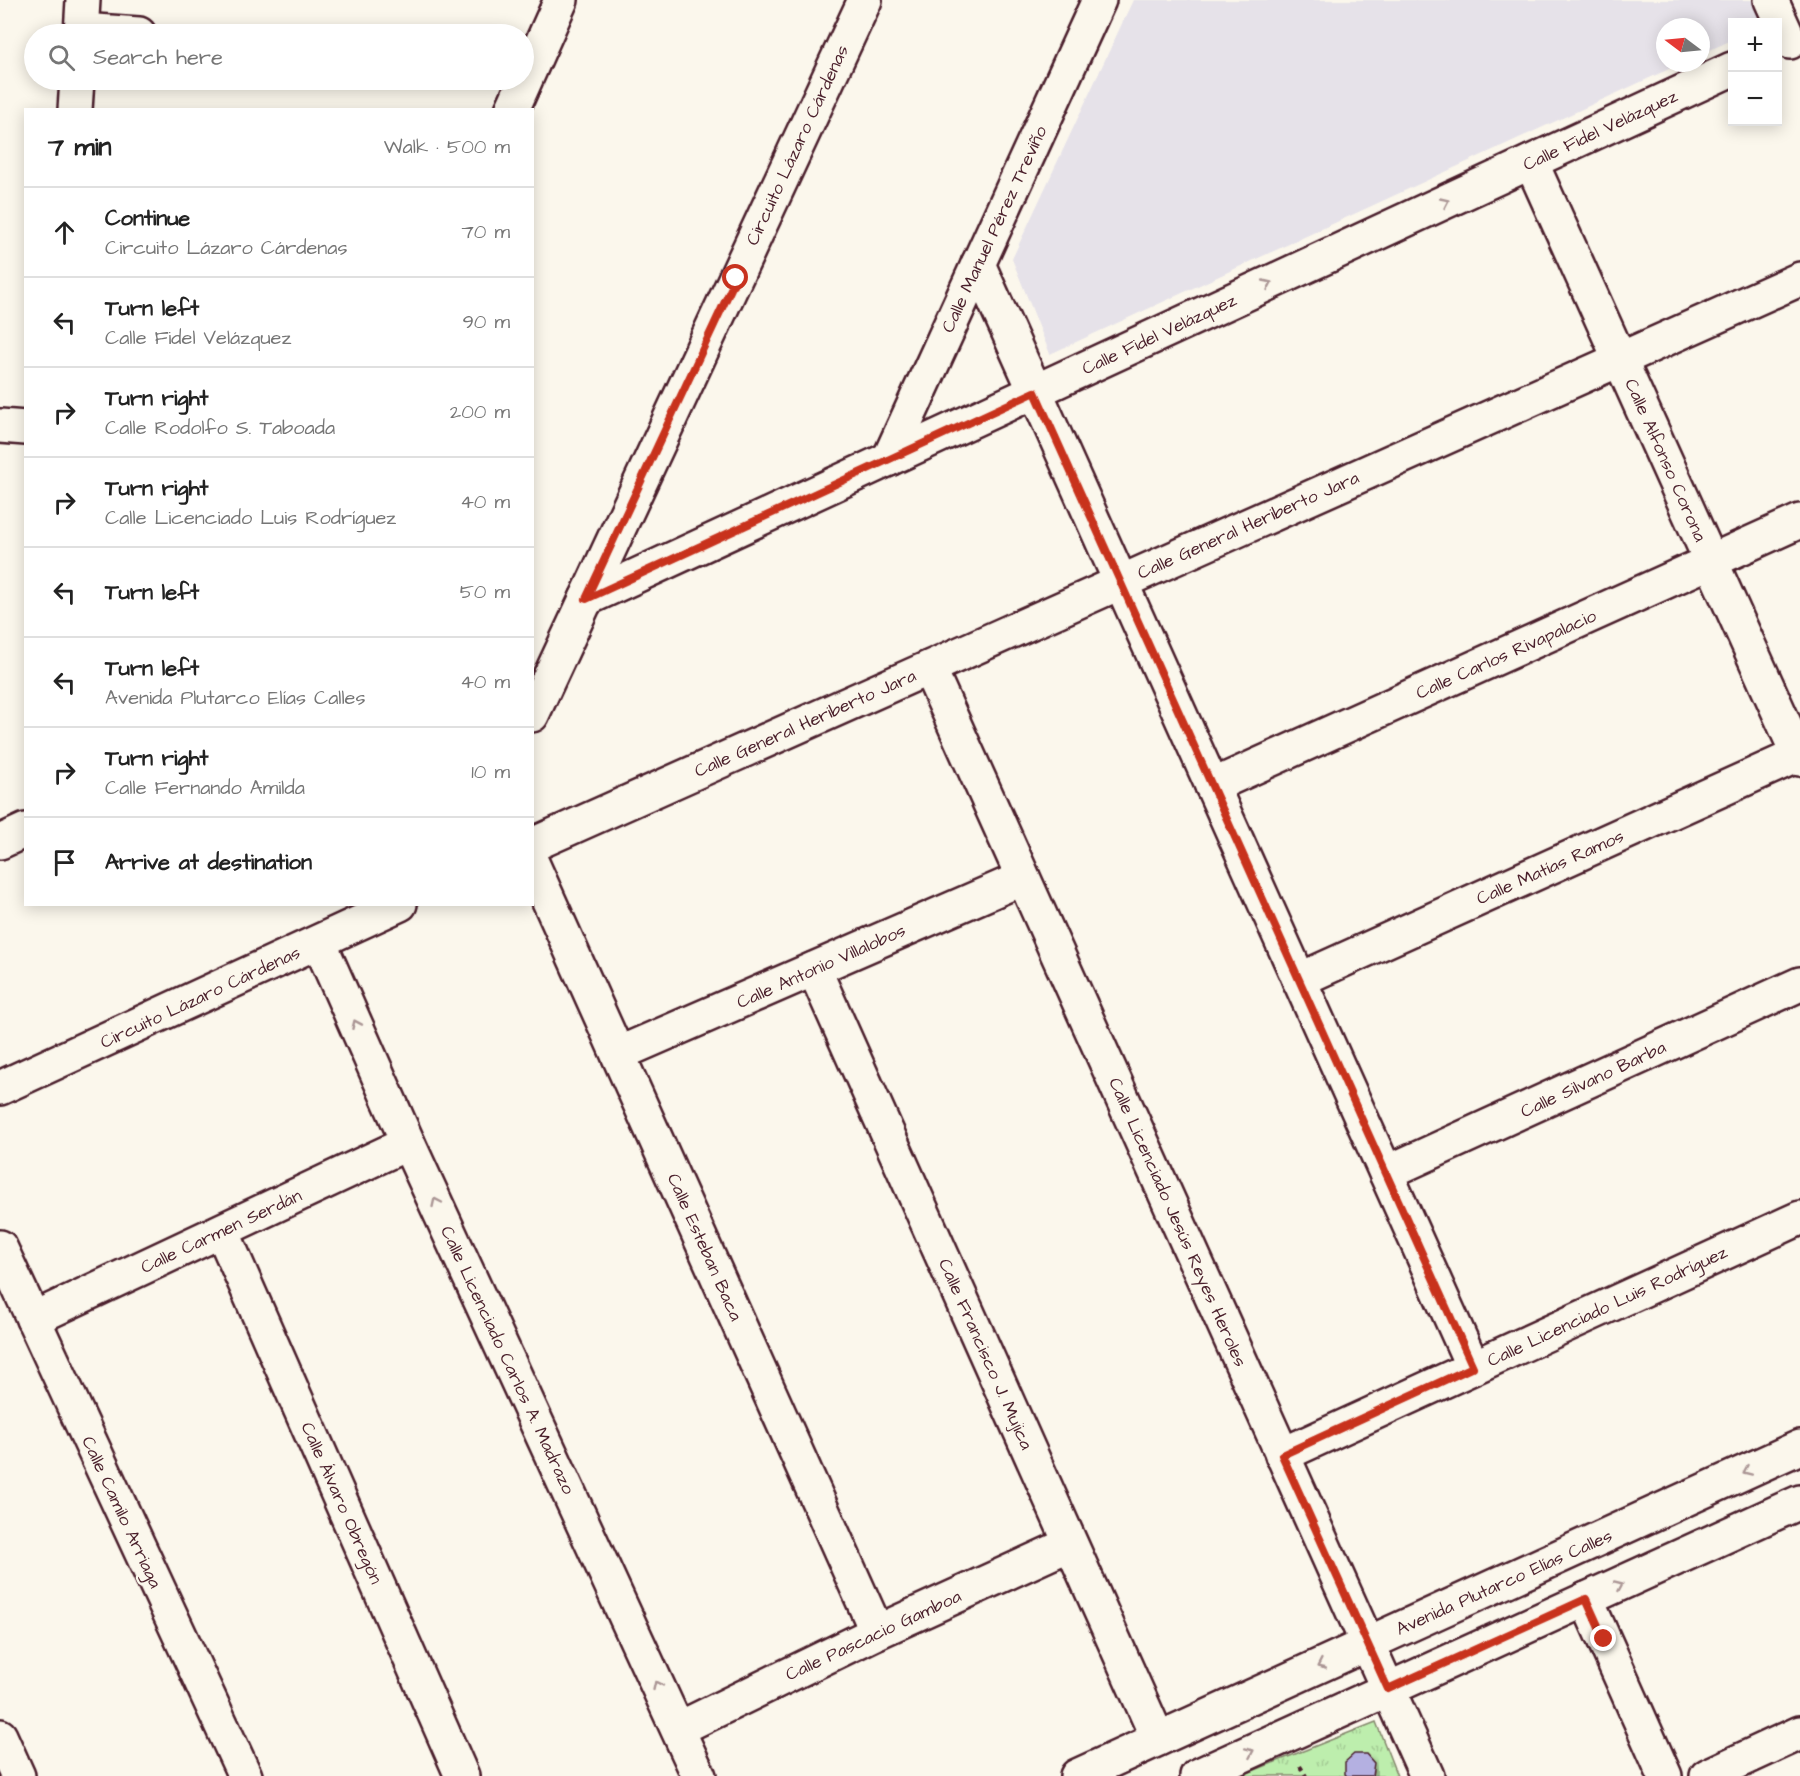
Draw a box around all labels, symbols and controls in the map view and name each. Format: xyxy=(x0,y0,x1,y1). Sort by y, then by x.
north arrow xyxy=(1656,18,1710,72)
map controls xyxy=(1728,18,1782,126)
button: + xyxy=(1728,18,1782,72)
search box xyxy=(24,24,534,90)
icon: search xyxy=(45,41,78,74)
street label: Circuito Lázaro Cárdenas xyxy=(740,41,855,249)
text: Search here xyxy=(93,42,223,73)
button: − xyxy=(1728,72,1782,126)
street label: Calle Fidel Velázquez xyxy=(1519,84,1682,177)
street label: Calle Manuel Pérez Treviño xyxy=(935,122,1053,337)
text: 7 min xyxy=(48,129,112,165)
text: Walk · 500 m xyxy=(384,133,510,161)
one-way arrow xyxy=(1439,197,1450,209)
text: Continue xyxy=(105,203,190,234)
icon: ahead xyxy=(48,216,81,249)
text: 70 m xyxy=(462,218,510,246)
text: Circuito Lázaro Cárdenas xyxy=(105,234,347,262)
route start xyxy=(722,264,748,290)
one-way arrow xyxy=(1262,279,1273,291)
street label: Calle Fidel Velázquez xyxy=(1078,288,1241,381)
text: Turn left xyxy=(105,293,199,324)
icon: left xyxy=(48,306,81,339)
text: 90 m xyxy=(462,308,510,336)
text: Calle Fidel Velázquez xyxy=(105,324,291,352)
street label: Calle Alfonso Corona xyxy=(1618,375,1713,546)
text: Turn right xyxy=(105,383,208,414)
icon: right xyxy=(48,396,81,429)
text: 200 m xyxy=(450,398,510,426)
text: Calle Rodolfo S. Taboada xyxy=(105,414,335,442)
street label: Calle General Heriberto Jara xyxy=(1133,465,1363,586)
text: Turn right xyxy=(105,473,208,504)
icon: right xyxy=(48,486,81,519)
text: 40 m xyxy=(460,488,510,516)
text: Calle Licenciado Luis Rodríguez xyxy=(105,504,396,532)
icon: left xyxy=(48,576,81,609)
text: Turn left xyxy=(105,577,199,608)
text: 50 m xyxy=(460,578,510,606)
street label: Calle Carlos Rivapalacio xyxy=(1412,603,1600,706)
text: Turn left xyxy=(105,653,199,684)
street label: Calle General Heriberto Jara xyxy=(690,663,920,784)
icon: left xyxy=(48,666,81,699)
text: 40 m xyxy=(460,668,510,696)
text: Avenida Plutarco Elías Calles xyxy=(105,684,365,712)
text: Turn right xyxy=(105,743,208,774)
icon: right xyxy=(48,756,81,789)
text: 10 m xyxy=(471,758,510,786)
text: Calle Fernando Amilda xyxy=(105,774,305,802)
street label: Calle Matías Ramos xyxy=(1472,824,1628,911)
icon: arrive xyxy=(48,846,81,879)
text: Arrive at destination xyxy=(105,847,312,878)
street label: Calle Antonio Villalobos xyxy=(733,918,910,1015)
street label: Circuito Lázaro Cárdenas xyxy=(96,940,304,1055)
one-way arrow xyxy=(351,1020,363,1031)
street label: Calle Silvano Barba xyxy=(1517,1035,1670,1124)
street label: Calle Licenciado Jesús Reyes Heroles xyxy=(1101,1074,1253,1371)
street label: Calle Esteban Baca xyxy=(661,1169,748,1325)
street label: Calle Carmen Serdán xyxy=(137,1183,306,1280)
one-way arrow xyxy=(431,1198,443,1209)
street label: Calle Licenciado Carlos A. Madrazo xyxy=(434,1222,581,1498)
street label: Calle Licenciado Luis Rodríguez xyxy=(1483,1240,1732,1374)
street label: Calle Francisco J. Mujica xyxy=(932,1255,1039,1454)
street label: Calle Álvaro Obregón xyxy=(294,1418,389,1589)
street label: Calle Camilo Arriaga xyxy=(74,1432,168,1593)
one-way arrow xyxy=(1742,1464,1753,1476)
street label: Avenida Plutarco Elías Calles xyxy=(1392,1523,1616,1642)
one-way arrow xyxy=(1612,1580,1623,1592)
street label: Calle Pascacio Gamboa xyxy=(781,1584,965,1687)
route end xyxy=(1590,1625,1616,1651)
one-way arrow xyxy=(1316,1658,1327,1670)
one-way arrow xyxy=(653,1680,665,1691)
one-way arrow xyxy=(1244,1747,1255,1759)

